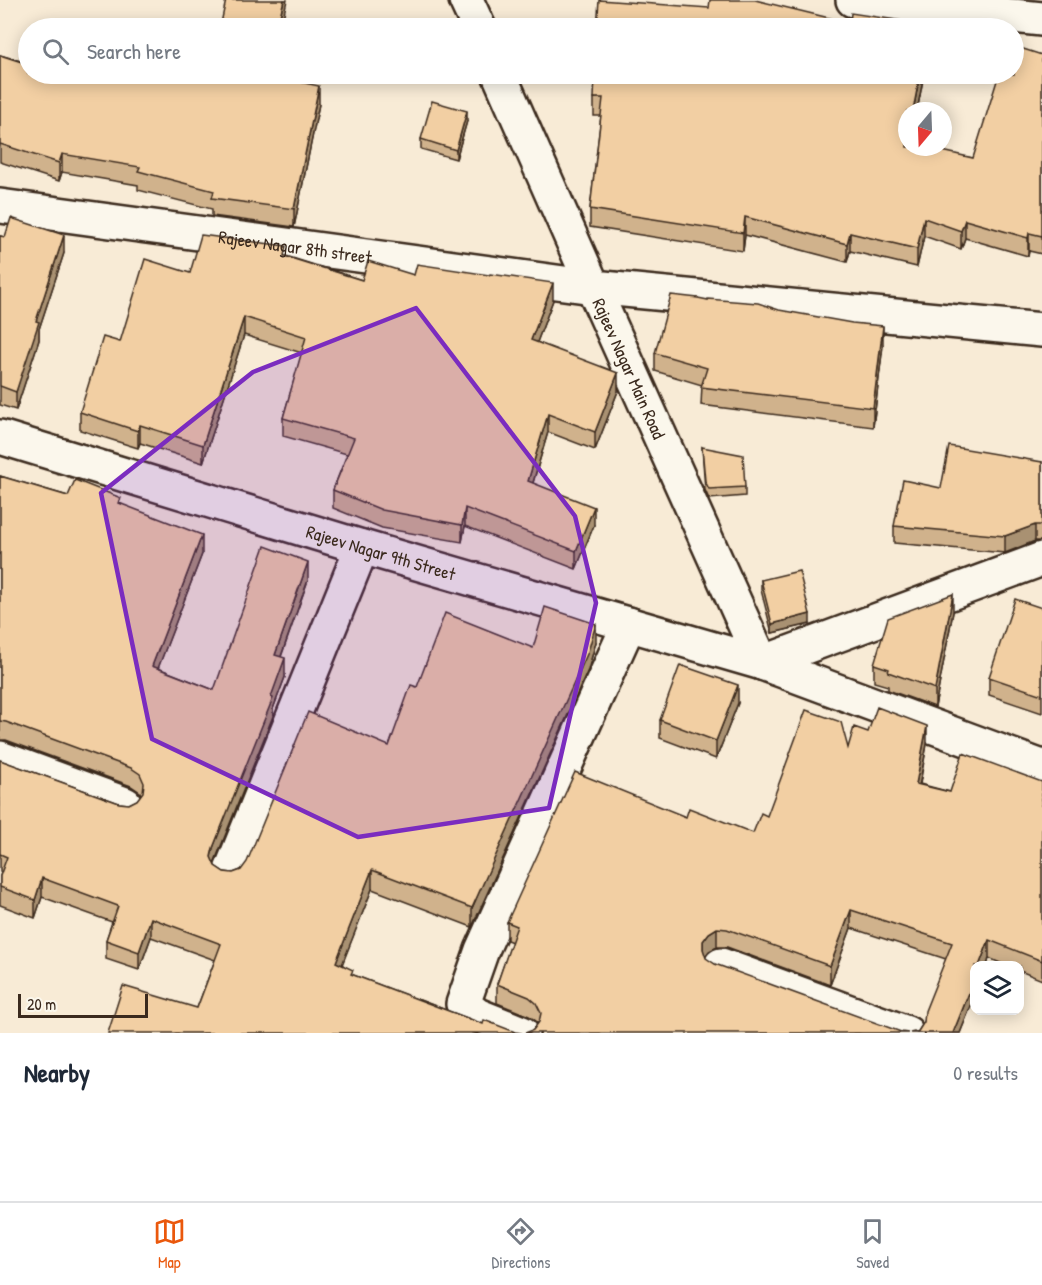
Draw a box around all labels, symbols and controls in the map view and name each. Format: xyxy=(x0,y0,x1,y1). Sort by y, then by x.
search box xyxy=(18,18,1024,84)
icon: search xyxy=(39,35,72,68)
text: Search here xyxy=(87,36,181,66)
north arrow xyxy=(898,102,952,156)
street label: Rajeev Nagar 8th street xyxy=(217,224,374,269)
street label: Rajeev Nagar Main Road xyxy=(587,294,672,443)
street label: Rajeev Nagar 9th Street xyxy=(303,518,459,586)
map controls xyxy=(970,961,1024,1015)
button: layers xyxy=(970,961,1024,1015)
scale bar xyxy=(18,991,148,1018)
text: 20 m xyxy=(27,993,56,1015)
text: Nearby xyxy=(24,1055,90,1090)
text: 0 results xyxy=(953,1059,1018,1086)
tab: Map xyxy=(153,1215,186,1273)
tab: Directions xyxy=(492,1215,550,1273)
tab: Saved xyxy=(856,1215,889,1273)

